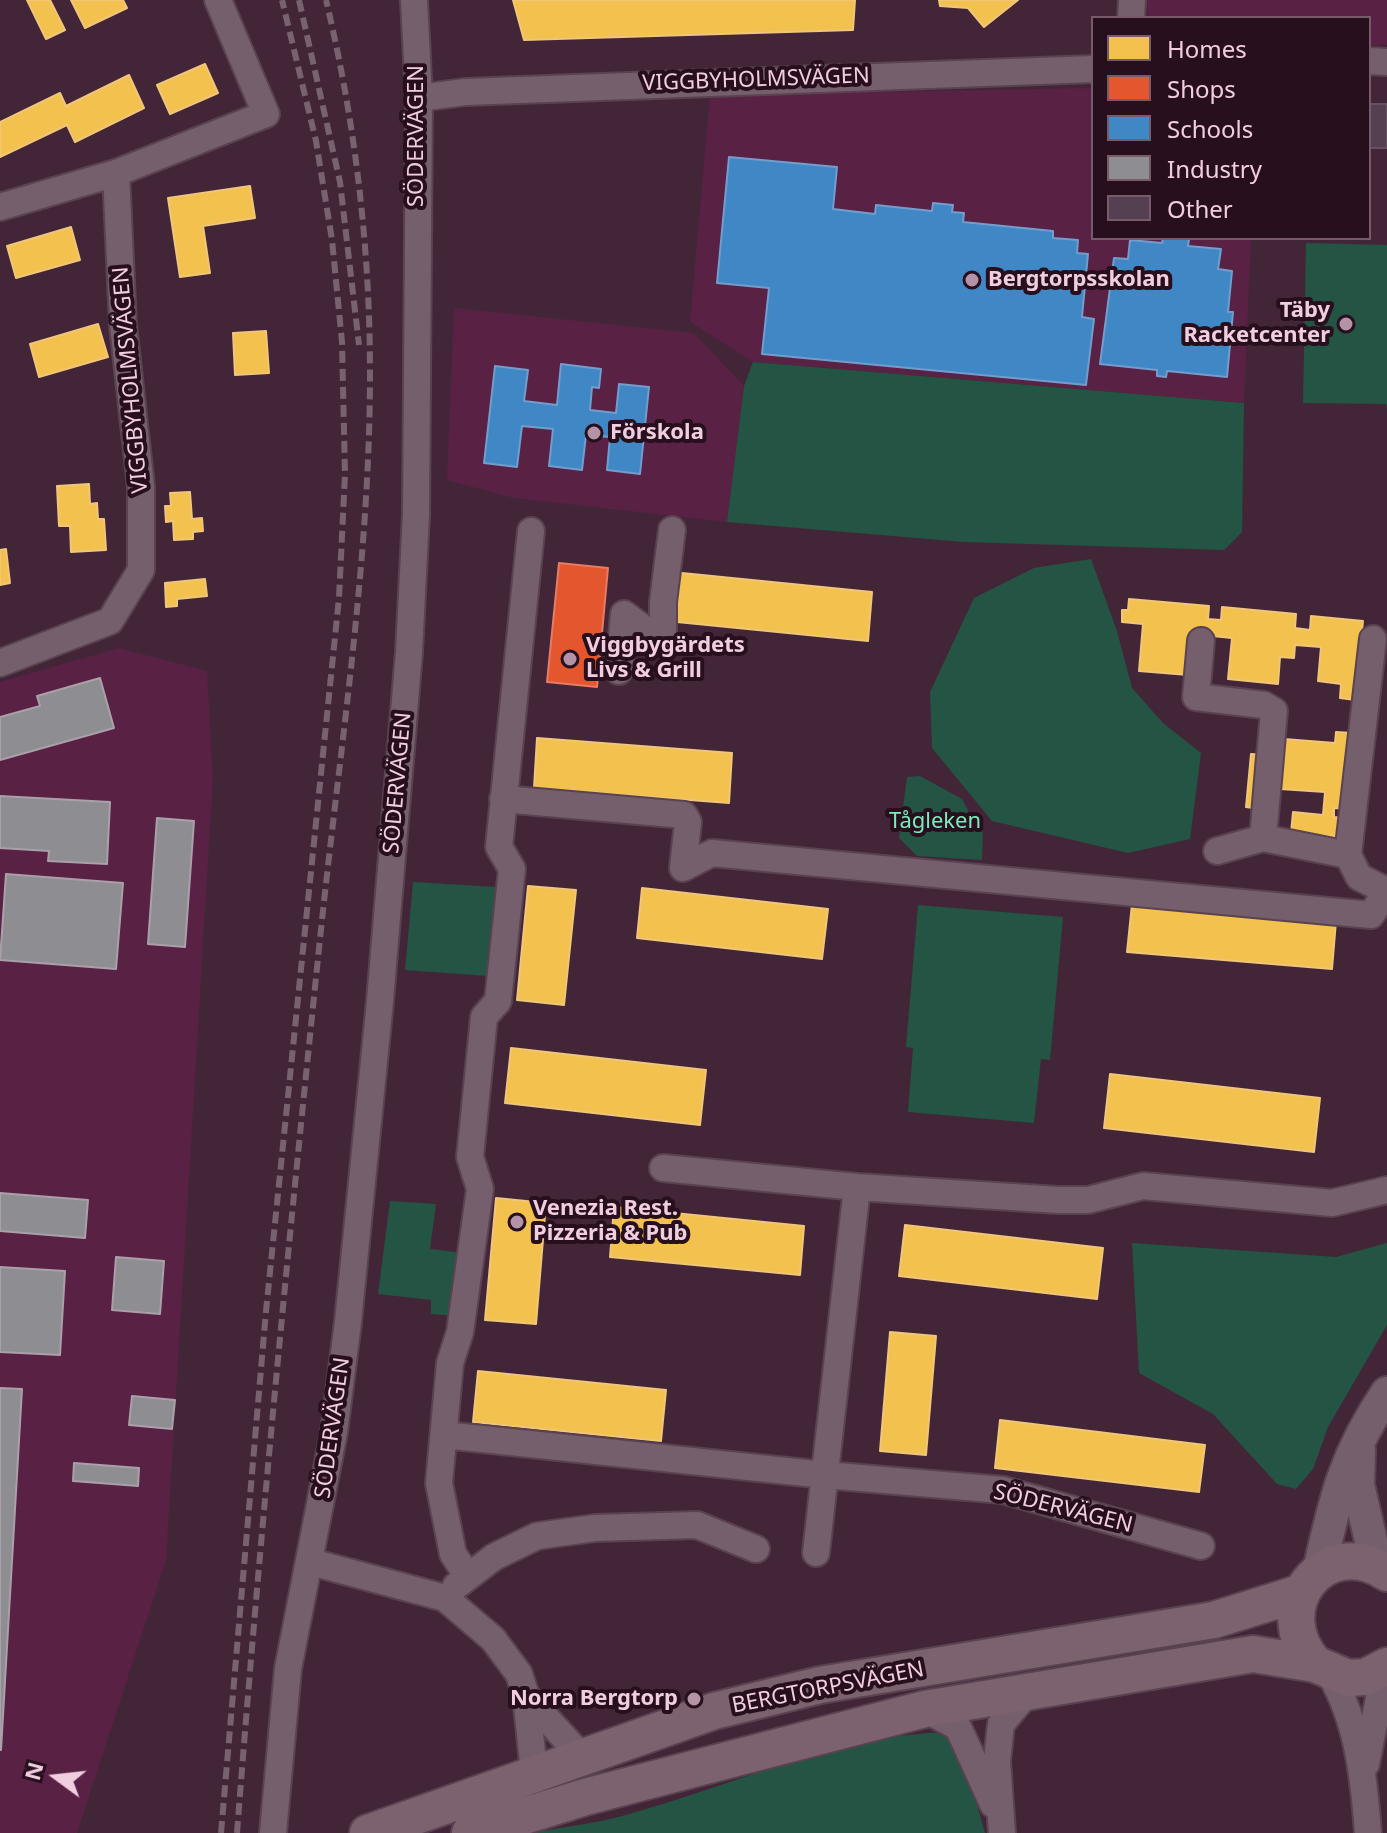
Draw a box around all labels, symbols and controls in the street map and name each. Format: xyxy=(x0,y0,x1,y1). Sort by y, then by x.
legend xyxy=(1091,16,1371,240)
text: Homes xyxy=(1167,32,1247,65)
street label: VIGGBYHOLMSVÄGEN xyxy=(642,63,870,97)
street label: SÖDERVÄGEN xyxy=(404,65,430,207)
text: Shops xyxy=(1167,72,1236,105)
text: Schools xyxy=(1167,112,1253,145)
text: Industry xyxy=(1167,152,1262,185)
text: Other xyxy=(1167,192,1233,225)
street label: VIGGBYHOLMSVÄGEN xyxy=(108,266,154,494)
place label: Bergtorpsskolan xyxy=(988,267,1170,293)
marker: Bergtorpsskolan xyxy=(963,271,981,289)
place label: Täby Racketcenter xyxy=(1183,298,1330,350)
marker: Täby Racketcenter xyxy=(1337,315,1355,333)
place label: Förskola xyxy=(610,420,704,446)
marker: Förskola xyxy=(585,424,603,442)
place label: Viggbygärdets Livs & Grill xyxy=(586,633,745,684)
marker: Viggbygärdets Livs & Grill xyxy=(561,650,579,668)
street label: SÖDERVÄGEN xyxy=(379,711,417,855)
park label: Tågleken xyxy=(889,809,981,835)
place label: Venezia Rest. Pizzeria & Pub xyxy=(533,1196,687,1248)
marker: Venezia Rest. Pizzeria & Pub xyxy=(508,1213,526,1231)
street label: SÖDERVÄGEN xyxy=(310,1356,356,1500)
street label: SÖDERVÄGEN xyxy=(991,1479,1135,1539)
street label: BERGTORPSVÄGEN xyxy=(730,1656,926,1720)
place label: Norra Bergtorp xyxy=(510,1686,678,1712)
marker: Norra Bergtorp xyxy=(685,1690,703,1708)
north arrow xyxy=(16,1737,96,1817)
text: N xyxy=(16,1758,50,1783)

